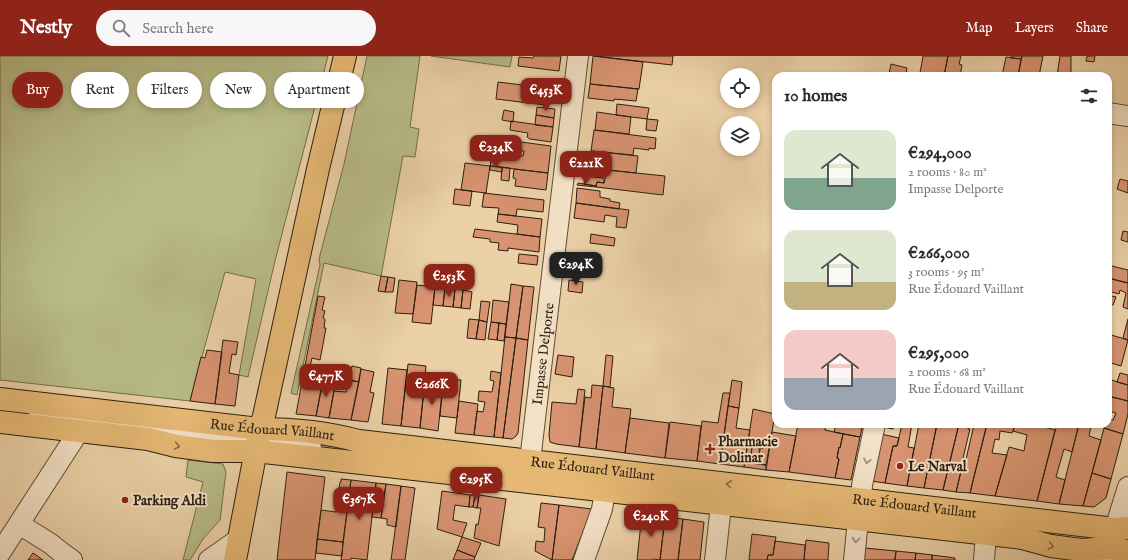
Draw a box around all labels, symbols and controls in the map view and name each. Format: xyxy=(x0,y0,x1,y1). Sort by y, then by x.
search box xyxy=(96,10,376,46)
text: Nestly xyxy=(20,16,72,40)
icon: search xyxy=(110,17,132,39)
text: Search here xyxy=(142,19,214,38)
text: Map xyxy=(966,19,993,37)
text: Layers xyxy=(1015,19,1054,37)
text: Share xyxy=(1076,19,1108,37)
map controls xyxy=(720,68,760,156)
button: locate xyxy=(720,68,760,108)
chip: Buy xyxy=(12,72,63,108)
chip: Rent xyxy=(71,72,129,108)
chip: Filters xyxy=(137,72,202,108)
chip: New xyxy=(210,72,266,108)
chip: Apartment xyxy=(274,72,364,108)
pin: €453K xyxy=(518,78,574,112)
text: €453K xyxy=(530,82,562,99)
icon: filters xyxy=(1078,85,1100,107)
text: 10 homes xyxy=(784,86,847,107)
button: layers xyxy=(720,116,760,156)
pin: €234K xyxy=(468,135,524,169)
text: €234K xyxy=(479,139,513,156)
text: €294,000 xyxy=(908,143,972,164)
icon: home xyxy=(816,146,864,194)
pin: €221K xyxy=(558,151,614,185)
text: €221K xyxy=(569,155,603,172)
text: 2 rooms · 80 m² xyxy=(908,164,987,181)
text: Impasse Delporte xyxy=(908,181,1003,198)
text: €266,000 xyxy=(908,243,970,264)
icon: home xyxy=(816,246,864,294)
pin: €294K xyxy=(548,252,604,286)
text: €294K xyxy=(558,256,594,273)
pin: €253K xyxy=(421,264,477,298)
text: 3 rooms · 95 m² xyxy=(908,264,985,281)
text: €253K xyxy=(433,268,465,285)
text: Rue Édouard Vaillant xyxy=(908,281,1024,298)
street label: Impasse Delporte xyxy=(529,301,559,406)
text: €295,000 xyxy=(908,343,969,364)
icon: home xyxy=(816,346,864,394)
pin: €477K xyxy=(298,364,354,398)
text: 2 rooms · 68 m² xyxy=(908,364,986,381)
text: €477K xyxy=(308,368,344,385)
pin: €266K xyxy=(404,372,460,406)
text: €266K xyxy=(415,376,449,393)
text: Rue Édouard Vaillant xyxy=(908,381,1024,398)
street label: Rue Édouard Vaillant xyxy=(209,415,336,445)
place label: Pharmacie Dolinar xyxy=(718,433,778,467)
one-way arrow xyxy=(174,441,180,450)
marker: Pharmacie Dolinar xyxy=(705,444,715,454)
street label: Rue Édouard Vaillant xyxy=(529,453,656,485)
one-way arrow xyxy=(863,458,871,465)
place label: Le Narval xyxy=(908,458,968,476)
marker: Le Narval xyxy=(895,461,905,471)
pin: €295K xyxy=(448,467,504,501)
text: €295K xyxy=(459,471,493,488)
one-way arrow xyxy=(726,479,732,488)
pin: €367K xyxy=(331,487,387,521)
street label: Rue Édouard Vaillant xyxy=(851,490,978,523)
text: €367K xyxy=(342,491,376,508)
place label: Parking Aldi xyxy=(133,492,206,510)
marker: Parking Aldi xyxy=(120,495,130,505)
pin: €240K xyxy=(623,504,679,538)
text: €240K xyxy=(633,508,669,525)
one-way arrow xyxy=(851,537,860,543)
one-way arrow xyxy=(1048,541,1054,549)

